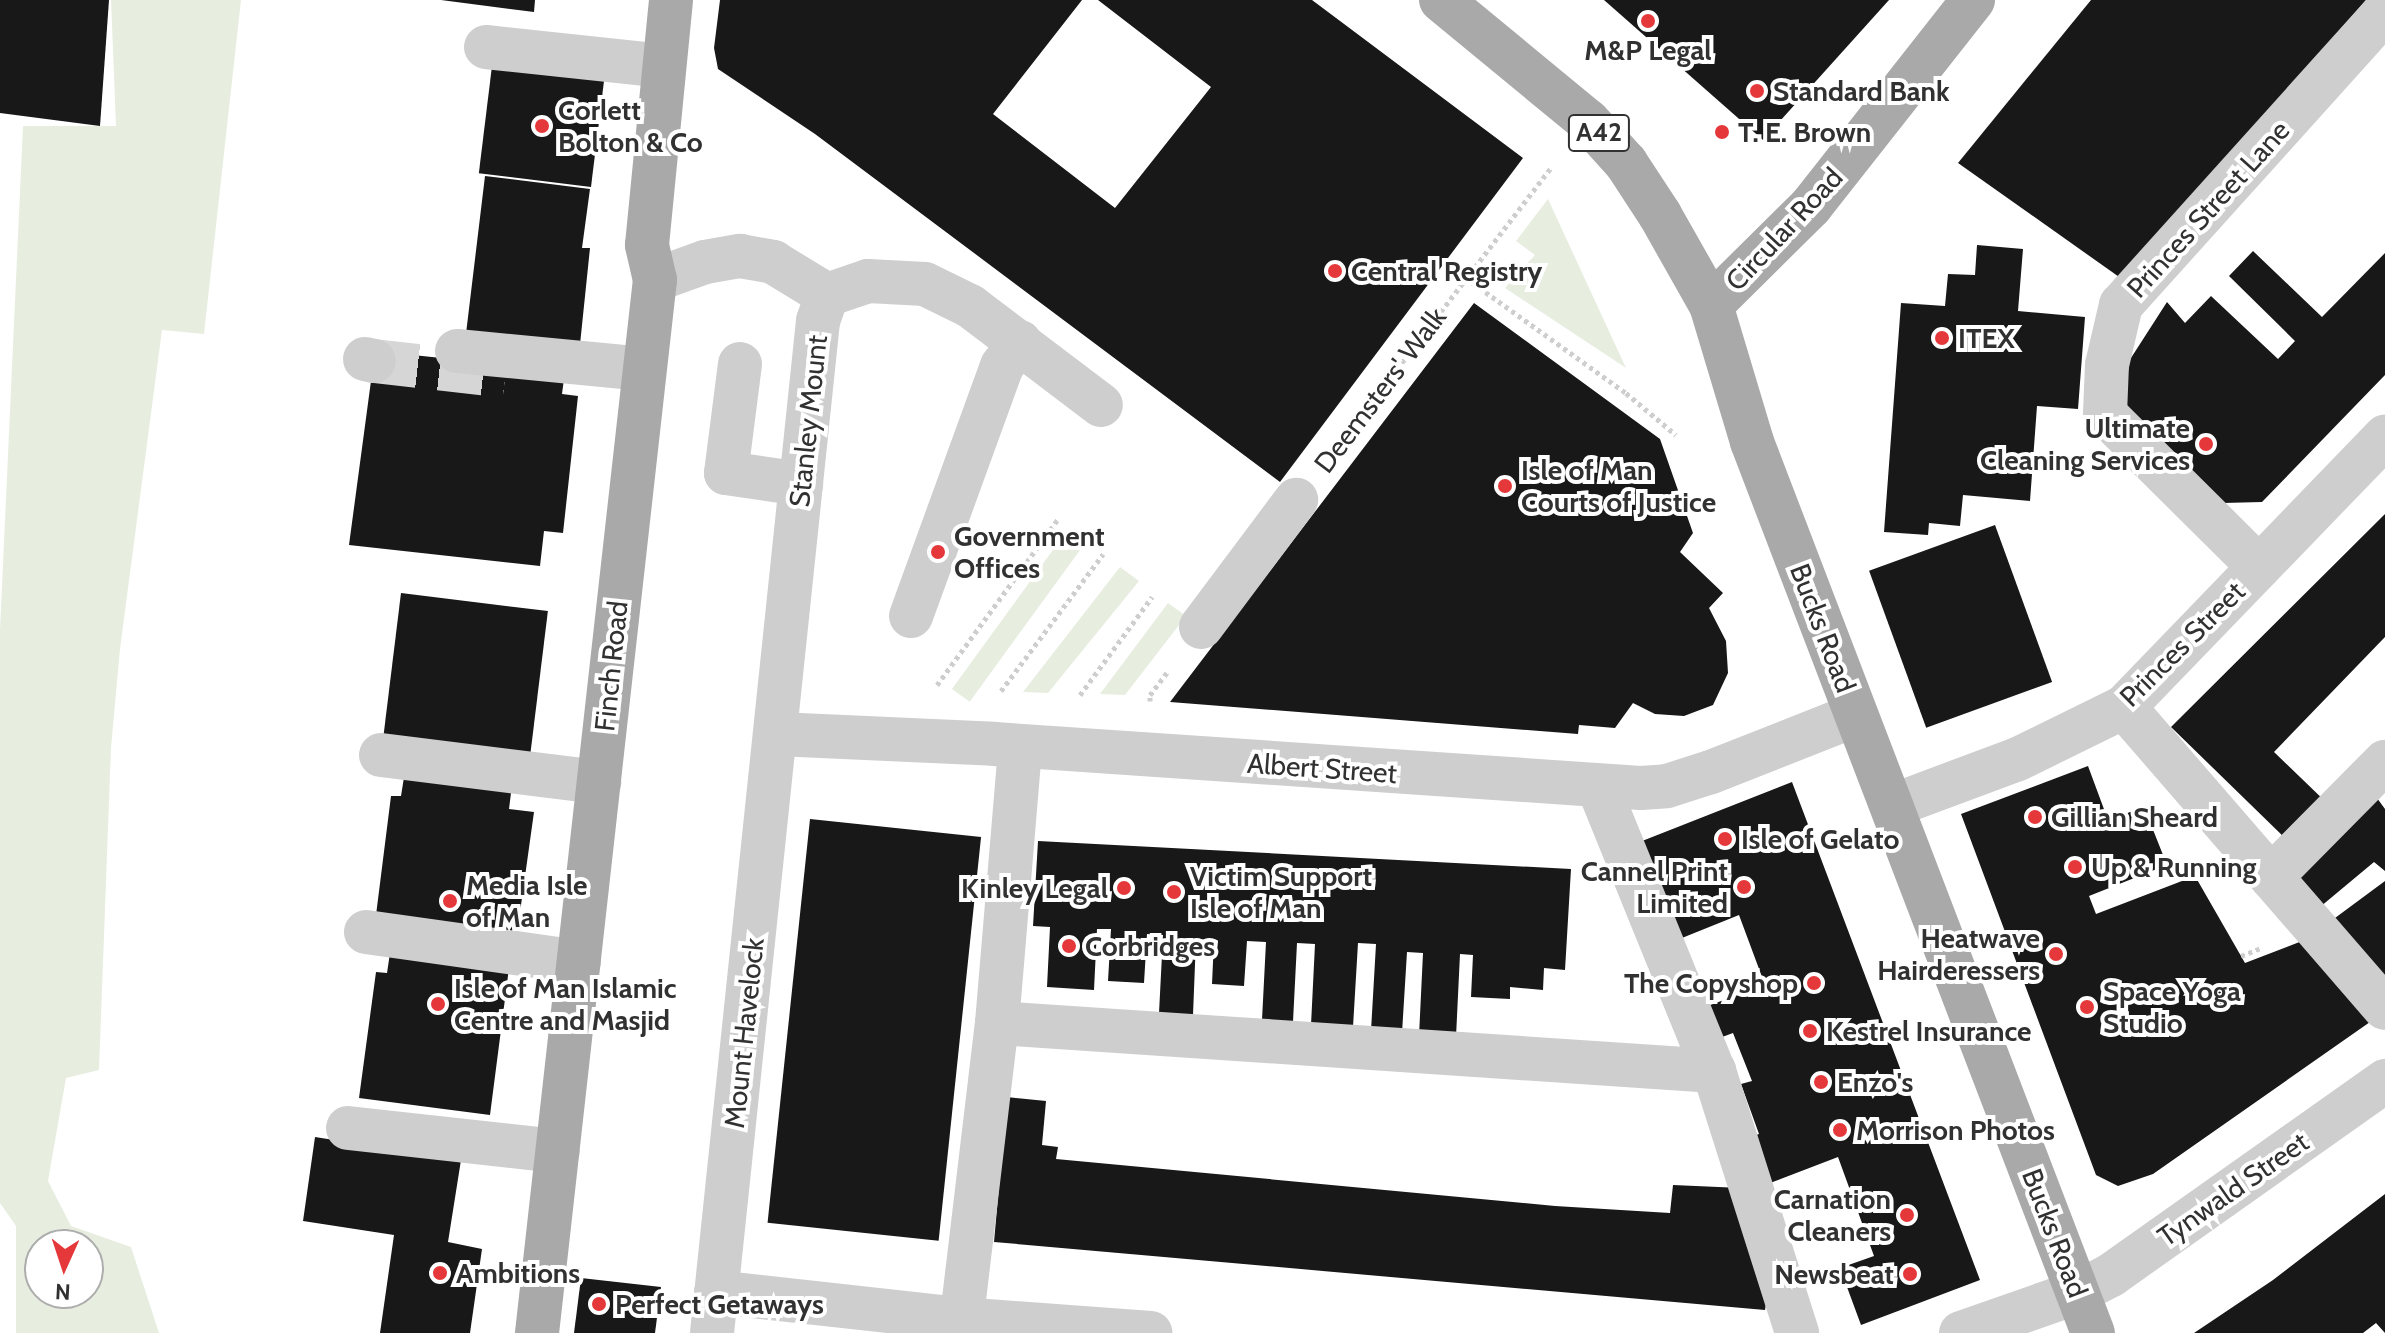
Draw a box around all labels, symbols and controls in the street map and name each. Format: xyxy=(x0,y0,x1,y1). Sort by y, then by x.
marker: M&P Legal xyxy=(1639,12,1657,30)
place label: M&P Legal xyxy=(1584,33,1712,67)
place label: Standard Bank xyxy=(1773,74,1950,108)
marker: Standard Bank xyxy=(1748,82,1766,100)
place label: Corlett Bolton & Co xyxy=(558,93,703,159)
road number: A42 xyxy=(1567,111,1631,155)
street label: Princes Street Lane xyxy=(2120,114,2296,304)
place label: T. E. Brown xyxy=(1738,115,1871,149)
marker: Corlett Bolton & Co xyxy=(533,117,551,135)
marker: T. E. Brown xyxy=(1713,123,1731,141)
street label: Circular Road xyxy=(1719,161,1849,297)
place label: Central Registry xyxy=(1351,254,1542,288)
marker: Central Registry xyxy=(1326,262,1344,280)
street label: Deemsters' Walk xyxy=(1307,301,1453,479)
place label: ITEX xyxy=(1958,321,2015,355)
marker: ITEX xyxy=(1933,329,1951,347)
street label: Stanley Mount xyxy=(782,333,834,509)
place label: Ultimate Cleaning Services xyxy=(1980,411,2190,477)
marker: Ultimate Cleaning Services xyxy=(2197,435,2215,453)
place label: Isle of Man Courts of Justice xyxy=(1521,453,1716,519)
marker: Isle of Man Courts of Justice xyxy=(1496,477,1514,495)
place label: Government Offices xyxy=(954,519,1105,585)
marker: Government Offices xyxy=(929,543,947,561)
street label: Bucks Road xyxy=(1783,559,1863,697)
street label: Princes Street xyxy=(2113,575,2251,713)
street label: Finch Road xyxy=(587,599,635,733)
street label: Albert Street xyxy=(1246,746,1398,790)
place label: Gillian Sheard xyxy=(2051,800,2218,834)
marker: Gillian Sheard xyxy=(2026,808,2044,826)
place label: Isle of Gelato xyxy=(1741,822,1900,856)
marker: Isle of Gelato xyxy=(1716,830,1734,848)
place label: Up & Running xyxy=(2091,850,2257,884)
place label: Cannel Print Limited xyxy=(1581,854,1728,920)
marker: Up & Running xyxy=(2066,858,2084,876)
place label: Victim Support Isle of Man xyxy=(1190,859,1372,925)
place label: Media Isle of Man xyxy=(466,868,587,934)
place label: Kinley Legal xyxy=(961,871,1108,905)
marker: Cannel Print Limited xyxy=(1735,878,1753,896)
marker: Kinley Legal xyxy=(1115,879,1133,897)
marker: Victim Support Isle of Man xyxy=(1165,883,1183,901)
marker: Media Isle of Man xyxy=(441,892,459,910)
place label: Heatwave Hairderessers xyxy=(1877,921,2040,987)
place label: Corbridges xyxy=(1085,929,1215,963)
street label: Mount Havelock xyxy=(717,936,771,1130)
marker: Corbridges xyxy=(1060,937,1078,955)
marker: Heatwave Hairderessers xyxy=(2047,945,2065,963)
place label: The Copyshop xyxy=(1624,966,1798,1000)
place label: Isle of Man Islamic Centre and Masjid xyxy=(454,971,676,1037)
marker: The Copyshop xyxy=(1805,974,1823,992)
place label: Space Yoga Studio xyxy=(2103,974,2241,1040)
marker: Isle of Man Islamic Centre and Masjid xyxy=(429,995,447,1013)
marker: Space Yoga Studio xyxy=(2078,998,2096,1016)
place label: Kestrel Insurance xyxy=(1826,1014,2031,1048)
marker: Kestrel Insurance xyxy=(1801,1022,1819,1040)
place label: Enzo's xyxy=(1837,1065,1913,1099)
marker: Enzo's xyxy=(1812,1073,1830,1091)
place label: Morrison Photos xyxy=(1856,1113,2055,1147)
marker: Morrison Photos xyxy=(1831,1121,1849,1139)
street label: Tynwald Street xyxy=(2151,1125,2315,1253)
street label: Bucks Road xyxy=(2015,1164,2095,1302)
place label: Carnation Cleaners xyxy=(1774,1182,1891,1248)
marker: Carnation Cleaners xyxy=(1898,1206,1916,1224)
north arrow xyxy=(24,1229,104,1309)
place label: Ambitions xyxy=(456,1256,580,1290)
place label: Newsbeat xyxy=(1774,1257,1894,1291)
marker: Ambitions xyxy=(431,1264,449,1282)
marker: Newsbeat xyxy=(1901,1265,1919,1283)
text: N xyxy=(54,1278,71,1305)
place label: Perfect Getaways xyxy=(615,1287,824,1321)
marker: Perfect Getaways xyxy=(590,1295,608,1313)

